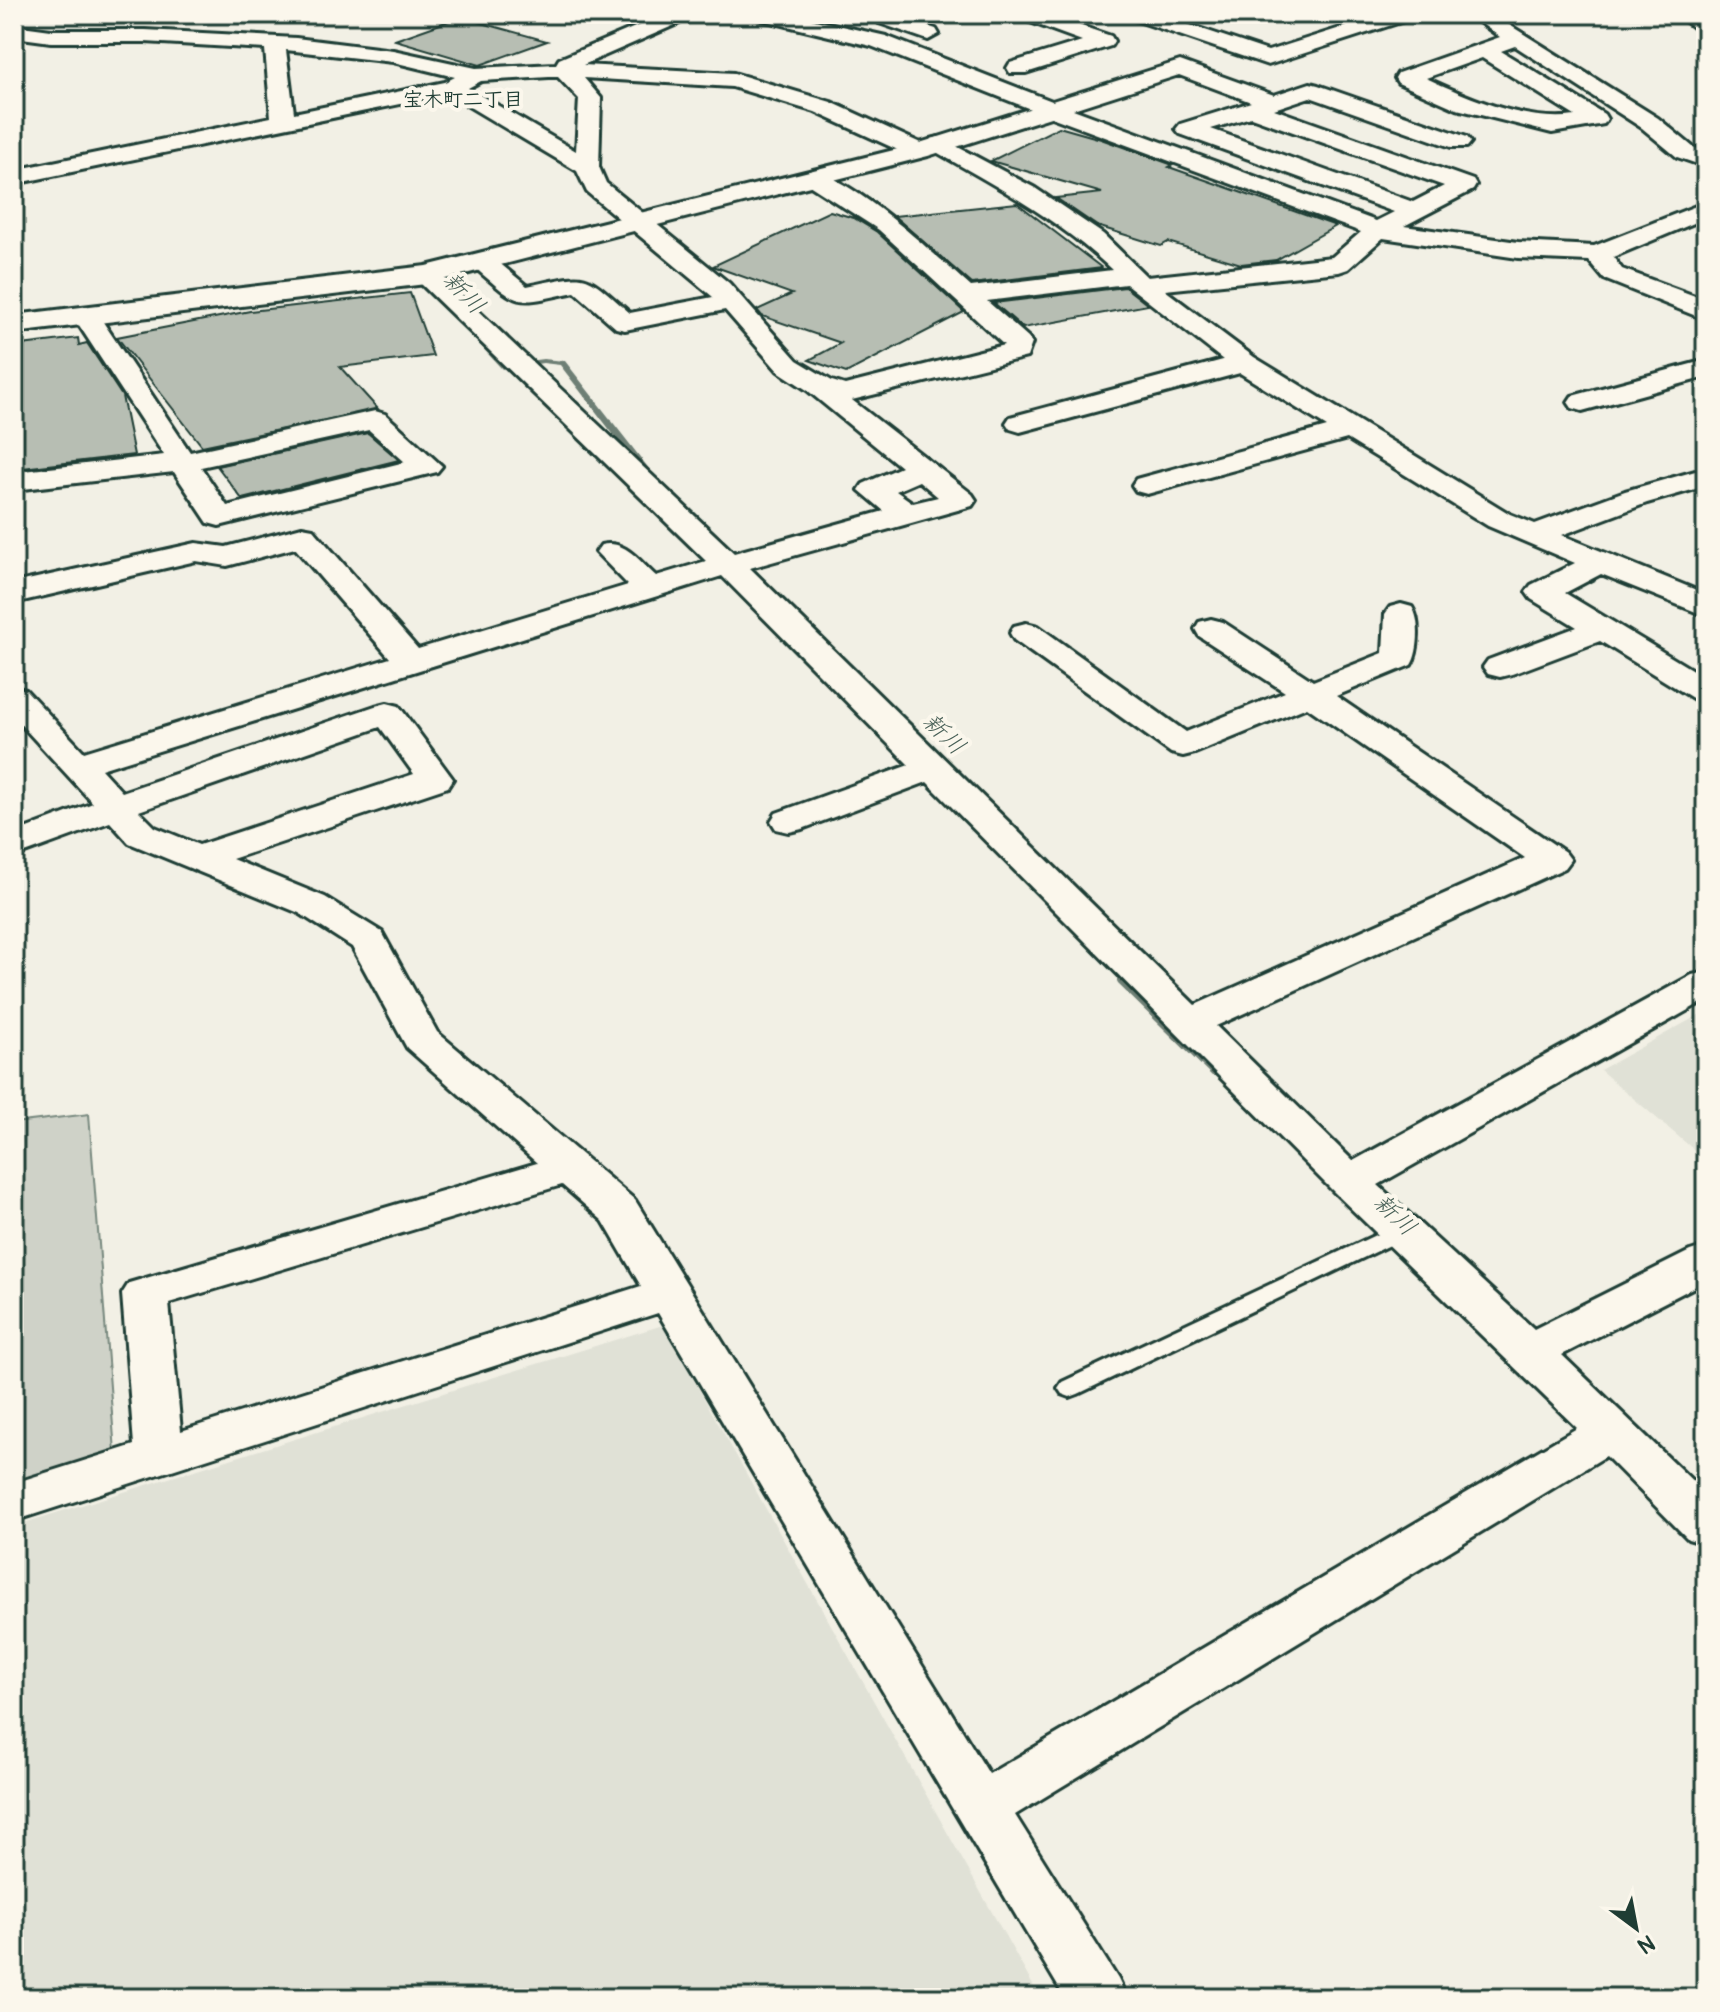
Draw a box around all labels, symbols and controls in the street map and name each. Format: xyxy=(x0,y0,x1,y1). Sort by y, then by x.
district label: 宝木町二丁目 xyxy=(403,87,523,112)
water label: 新川 xyxy=(437,266,491,320)
water label: 新川 xyxy=(917,707,971,761)
water label: 新川 xyxy=(1368,1188,1422,1242)
north arrow xyxy=(1596,1888,1676,1968)
text: N xyxy=(1632,1928,1660,1960)

